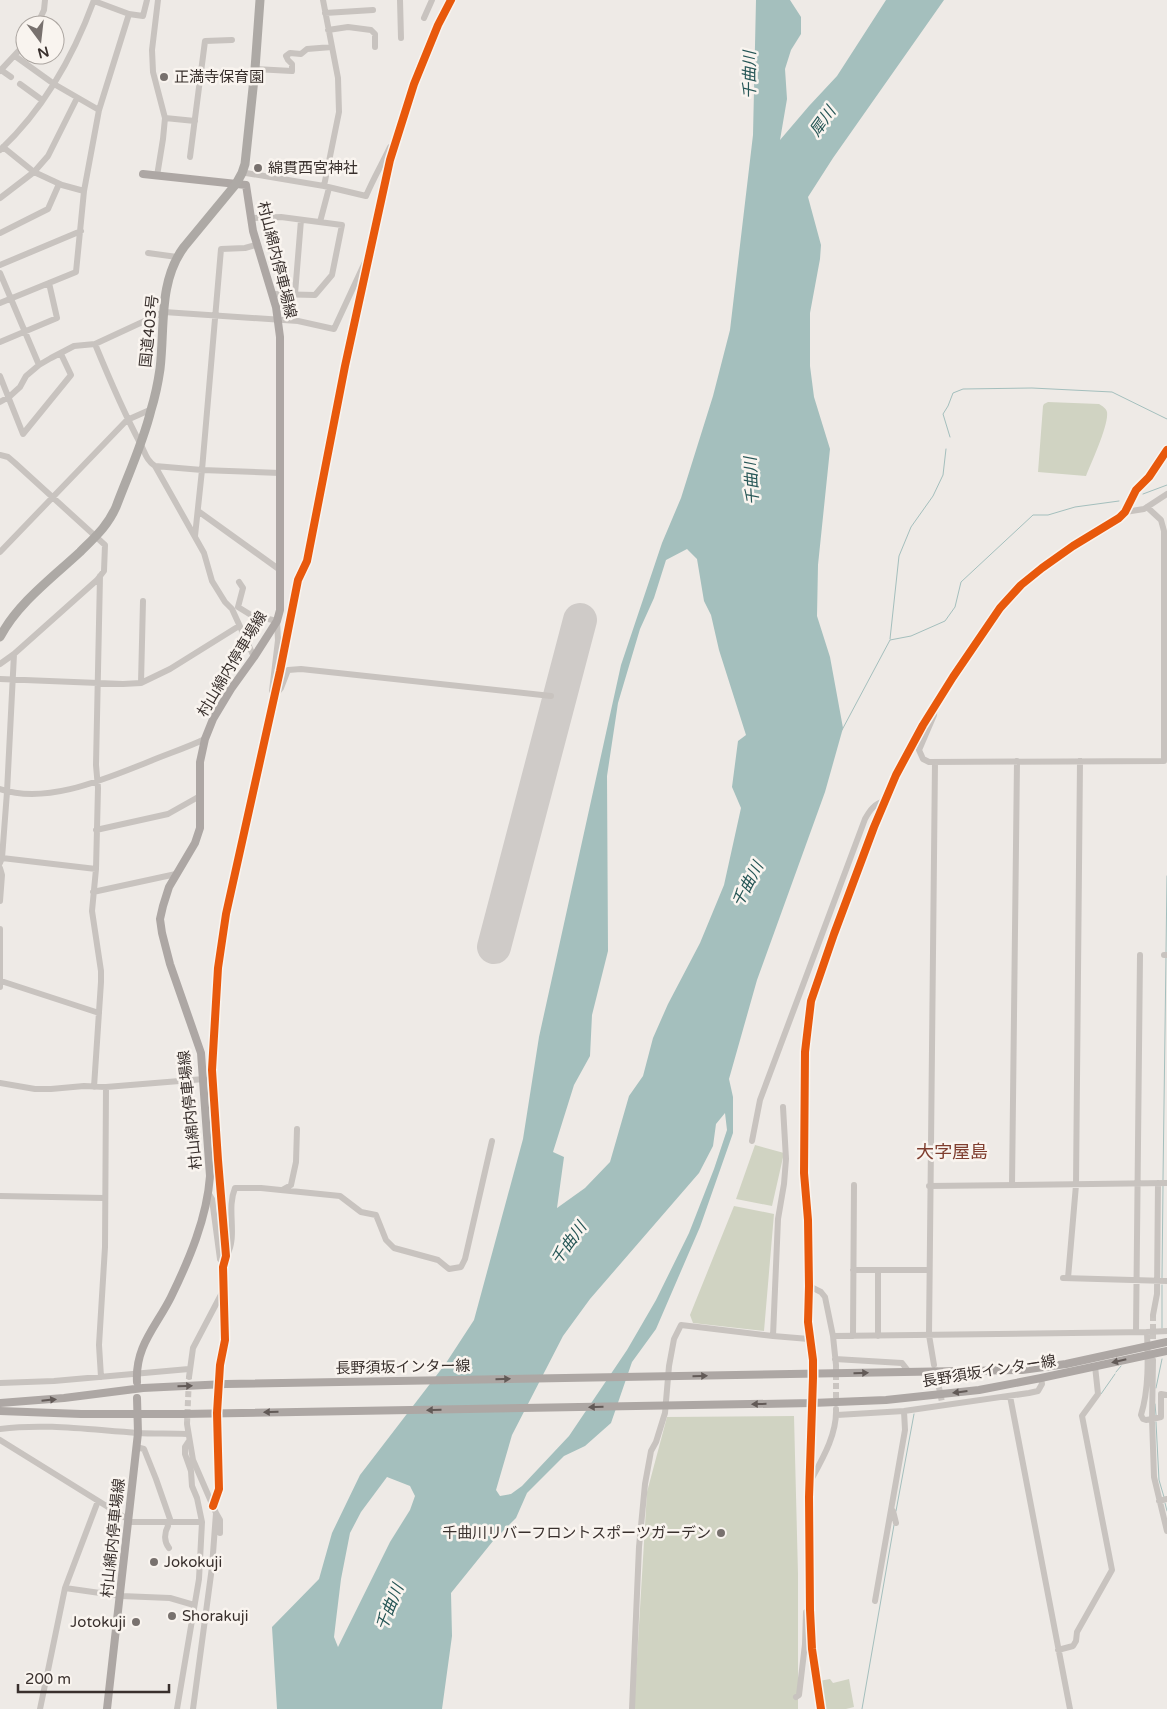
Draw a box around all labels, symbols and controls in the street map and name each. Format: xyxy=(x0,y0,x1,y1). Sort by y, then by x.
north arrow xyxy=(15,15,65,65)
text: N xyxy=(36,42,51,62)
water label: 千曲川 xyxy=(740,49,760,99)
place label: 正満寺保育園 xyxy=(174,68,264,86)
marker: 正満寺保育園 xyxy=(158,71,170,83)
water label: 犀川 xyxy=(805,101,841,140)
place label: 綿貫西宮神社 xyxy=(268,159,358,177)
marker: 綿貫西宮神社 xyxy=(252,162,264,174)
street label: 村山綿内停車場線 xyxy=(254,200,300,320)
street label: 国道403号 xyxy=(136,294,162,368)
water label: 千曲川 xyxy=(741,454,763,505)
street label: 村山綿内停車場線 xyxy=(193,608,271,720)
water label: 千曲川 xyxy=(728,857,769,910)
street label: 村山綿内停車場線 xyxy=(175,1049,205,1171)
district label: 大字屋島 xyxy=(916,1141,988,1163)
water label: 千曲川 xyxy=(547,1217,592,1269)
street label: 長野須坂インター線 xyxy=(921,1352,1057,1390)
street label: 長野須坂インター線 xyxy=(335,1357,471,1377)
one-way arrow xyxy=(1112,1357,1127,1365)
one-way arrow xyxy=(854,1369,870,1377)
one-way arrow xyxy=(692,1371,708,1379)
one-way arrow xyxy=(495,1375,511,1383)
one-way arrow xyxy=(177,1382,193,1390)
one-way arrow xyxy=(952,1388,968,1396)
one-way arrow xyxy=(41,1395,57,1403)
one-way arrow xyxy=(750,1400,766,1408)
one-way arrow xyxy=(588,1403,604,1411)
one-way arrow xyxy=(425,1406,441,1414)
one-way arrow xyxy=(263,1408,279,1416)
street label: 村山綿内停車場線 xyxy=(98,1477,128,1599)
place label: 千曲川リバーフロントスポーツガーデン xyxy=(442,1524,711,1542)
marker: 千曲川リバーフロントスポーツガーデン xyxy=(715,1527,727,1539)
place label: Jokokuji xyxy=(164,1553,222,1571)
marker: Jokokuji xyxy=(148,1556,160,1568)
water label: 千曲川 xyxy=(372,1580,409,1633)
place label: Shorakuji xyxy=(182,1607,248,1625)
marker: Shorakuji xyxy=(166,1610,178,1622)
place label: Jotokuji xyxy=(70,1613,126,1631)
marker: Jotokuji xyxy=(130,1616,142,1628)
scale bar xyxy=(18,1662,169,1694)
text: 200 m xyxy=(25,1670,71,1688)

